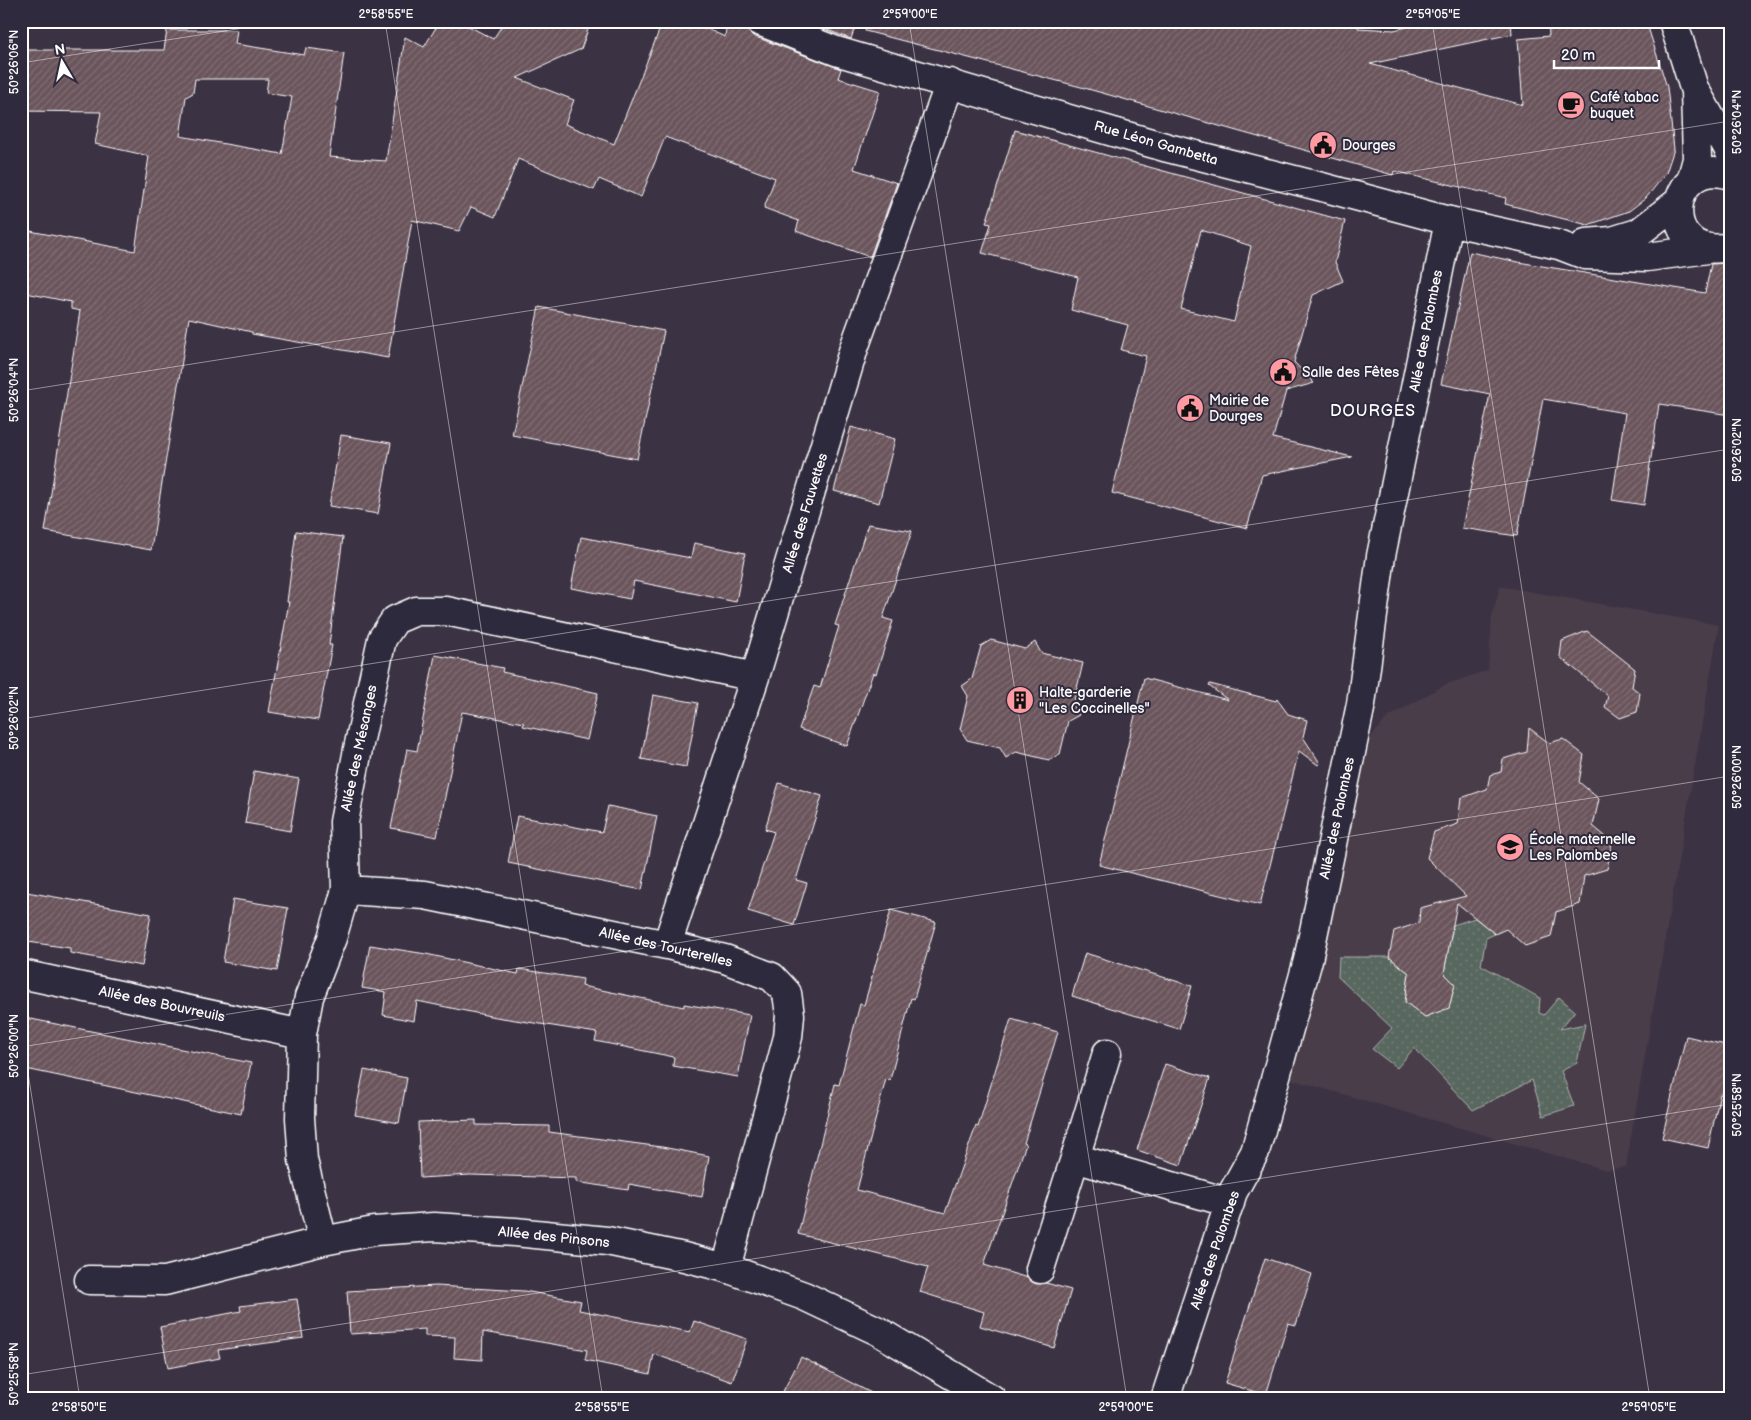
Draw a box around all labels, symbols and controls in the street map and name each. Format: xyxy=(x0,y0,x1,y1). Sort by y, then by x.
text: 2°58'55"E xyxy=(359,7,414,22)
text: 2°59'00"E xyxy=(882,7,938,22)
text: 2°59'05"E xyxy=(1405,7,1461,22)
text: 50°26'06"N xyxy=(7,30,22,94)
north arrow xyxy=(38,38,88,88)
scale bar xyxy=(1554,38,1658,70)
text: N xyxy=(54,40,67,59)
text: 20 m xyxy=(1561,46,1595,65)
place label: Café tabac buquet xyxy=(1590,89,1659,122)
cafe icon: Café tabac buquet xyxy=(1556,90,1586,120)
text: 50°26'04"N xyxy=(1730,90,1745,154)
street label: Rue Léon Gambetta xyxy=(1092,117,1220,169)
public building icon: Dourges xyxy=(1308,130,1338,160)
place label: Dourges xyxy=(1342,137,1396,154)
street label: Allée des Palombes xyxy=(1406,268,1446,394)
public building icon: Salle des Fêtes xyxy=(1268,357,1298,387)
text: 50°26'04"N xyxy=(7,358,22,422)
place label: Salle des Fêtes xyxy=(1302,364,1399,381)
place label: Mairie de Dourges xyxy=(1209,392,1269,425)
public building icon: Mairie de Dourges xyxy=(1175,393,1205,423)
district label: DOURGES xyxy=(1330,402,1416,421)
text: 50°26'02"N xyxy=(1730,418,1745,482)
street label: Allée des Fauvettes xyxy=(779,451,831,575)
street label: Allée des Mésanges xyxy=(337,683,381,813)
place label: Halte-garderie "Les Coccinelles" xyxy=(1039,684,1150,717)
building icon: Halte-garderie "Les Coccinelles" xyxy=(1005,685,1035,715)
text: 50°26'02"N xyxy=(7,686,22,750)
text: 50°26'00"N xyxy=(1730,745,1745,809)
street label: Allée des Palombes xyxy=(1316,755,1358,881)
place label: École maternelle Les Palombes xyxy=(1529,830,1636,864)
school or university icon: École maternelle Les Palombes xyxy=(1495,832,1525,862)
street label: Allée des Tourterelles xyxy=(598,923,734,971)
street label: Allée des Bouvreuils xyxy=(97,982,227,1026)
text: 50°26'00"N xyxy=(7,1014,22,1078)
text: 50°25'58"N xyxy=(1730,1073,1745,1137)
street label: Allée des Palombes xyxy=(1187,1188,1243,1311)
street label: Allée des Pinsons xyxy=(497,1223,611,1251)
text: 50°25'58"N xyxy=(7,1342,22,1406)
text: 2°58'50"E xyxy=(51,1400,107,1415)
text: 2°58'55"E xyxy=(575,1400,630,1415)
text: 2°59'00"E xyxy=(1098,1400,1154,1415)
text: 2°59'05"E xyxy=(1621,1400,1677,1415)

